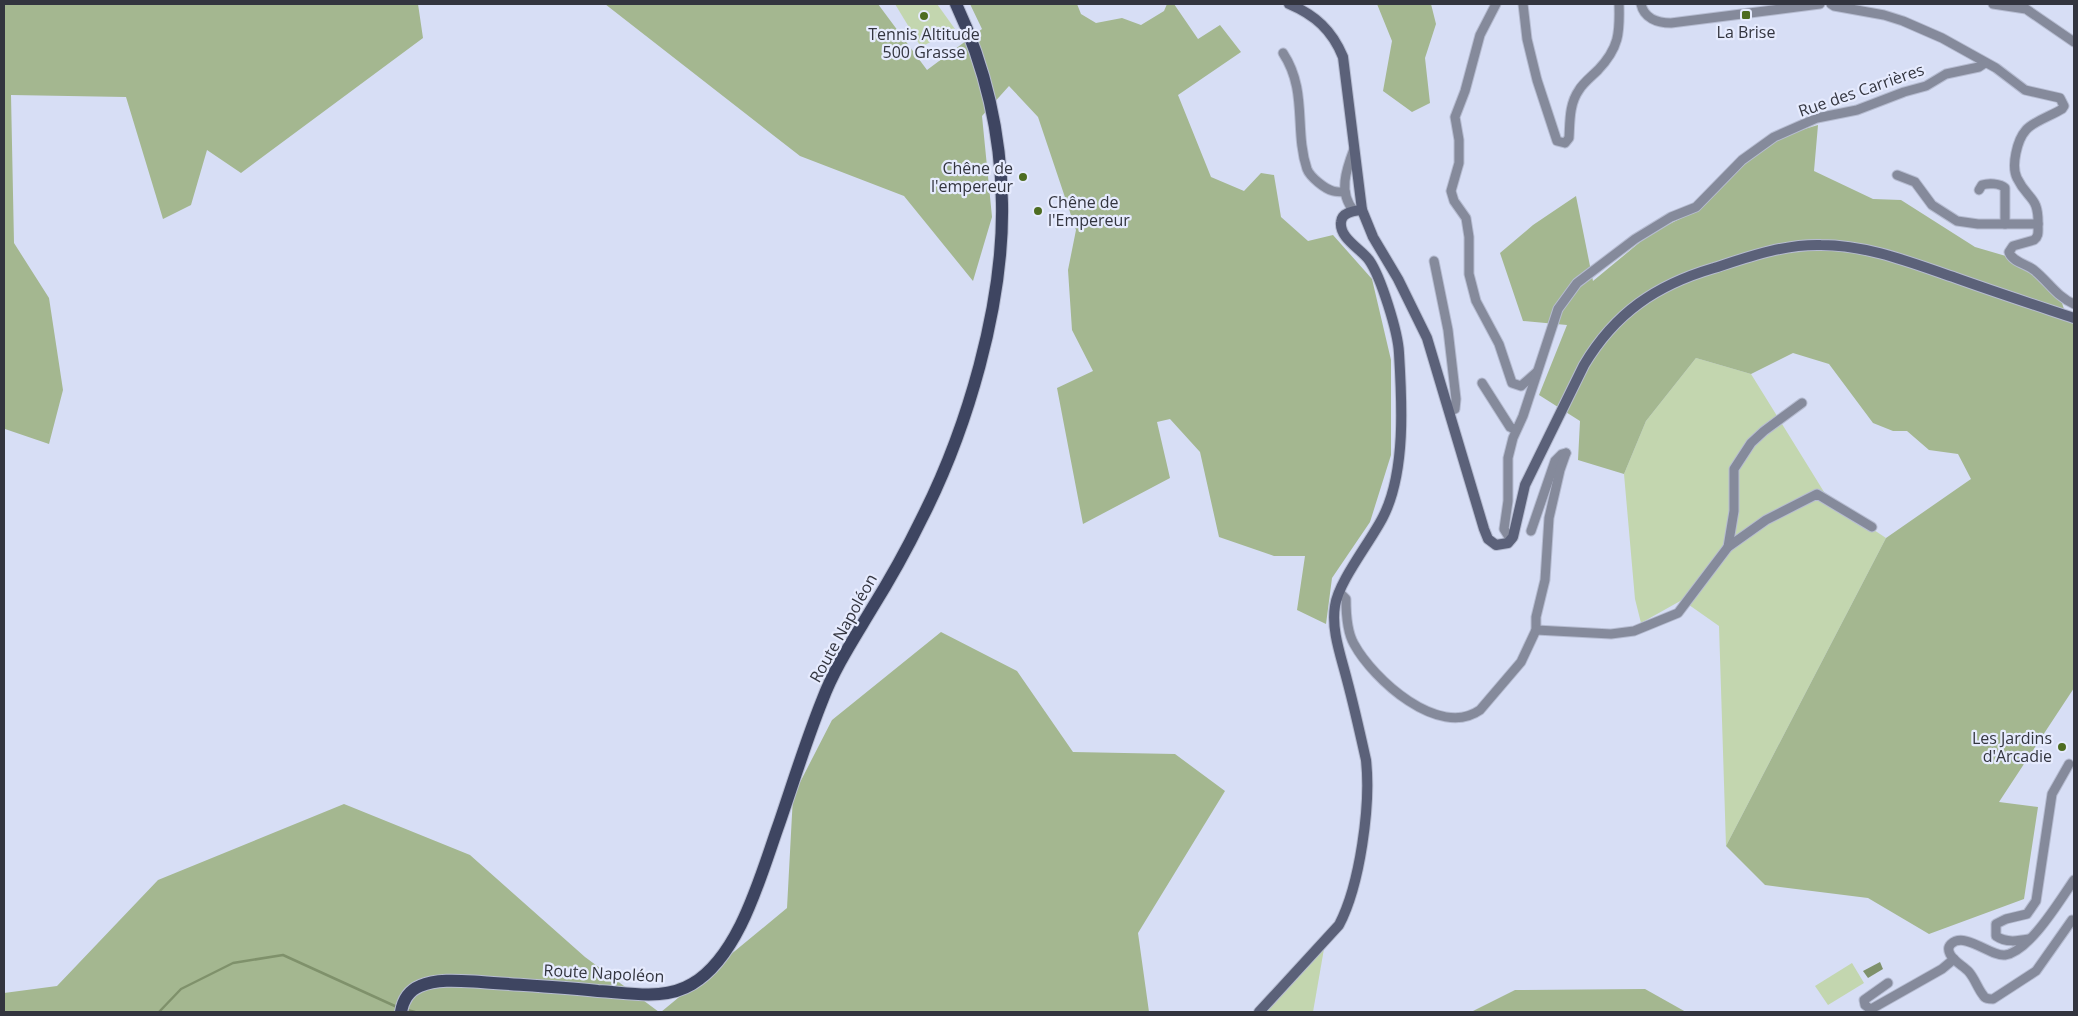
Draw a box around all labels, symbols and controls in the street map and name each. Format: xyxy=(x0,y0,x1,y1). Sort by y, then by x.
marker: La Brise xyxy=(1740,9,1752,21)
marker: Tennis Altitude 500 Grasse xyxy=(918,10,930,22)
place label: La Brise xyxy=(1717,21,1775,43)
place label: Tennis Altitude 500 Grasse xyxy=(868,23,980,63)
street label: Rue des Carrières xyxy=(1795,58,1927,122)
place label: Chêne de l'empereur xyxy=(931,157,1013,197)
marker: Chêne de l'empereur xyxy=(1017,171,1029,183)
place label: Chêne de l'Empereur xyxy=(1048,191,1130,231)
marker: Chêne de l'Empereur xyxy=(1032,205,1044,217)
street label: Route Napoléon xyxy=(804,570,882,686)
place label: Les Jardins d'Arcadie xyxy=(1972,727,2052,767)
marker: Les Jardins d'Arcadie xyxy=(2056,741,2068,753)
street label: Route Napoléon xyxy=(543,959,665,987)

